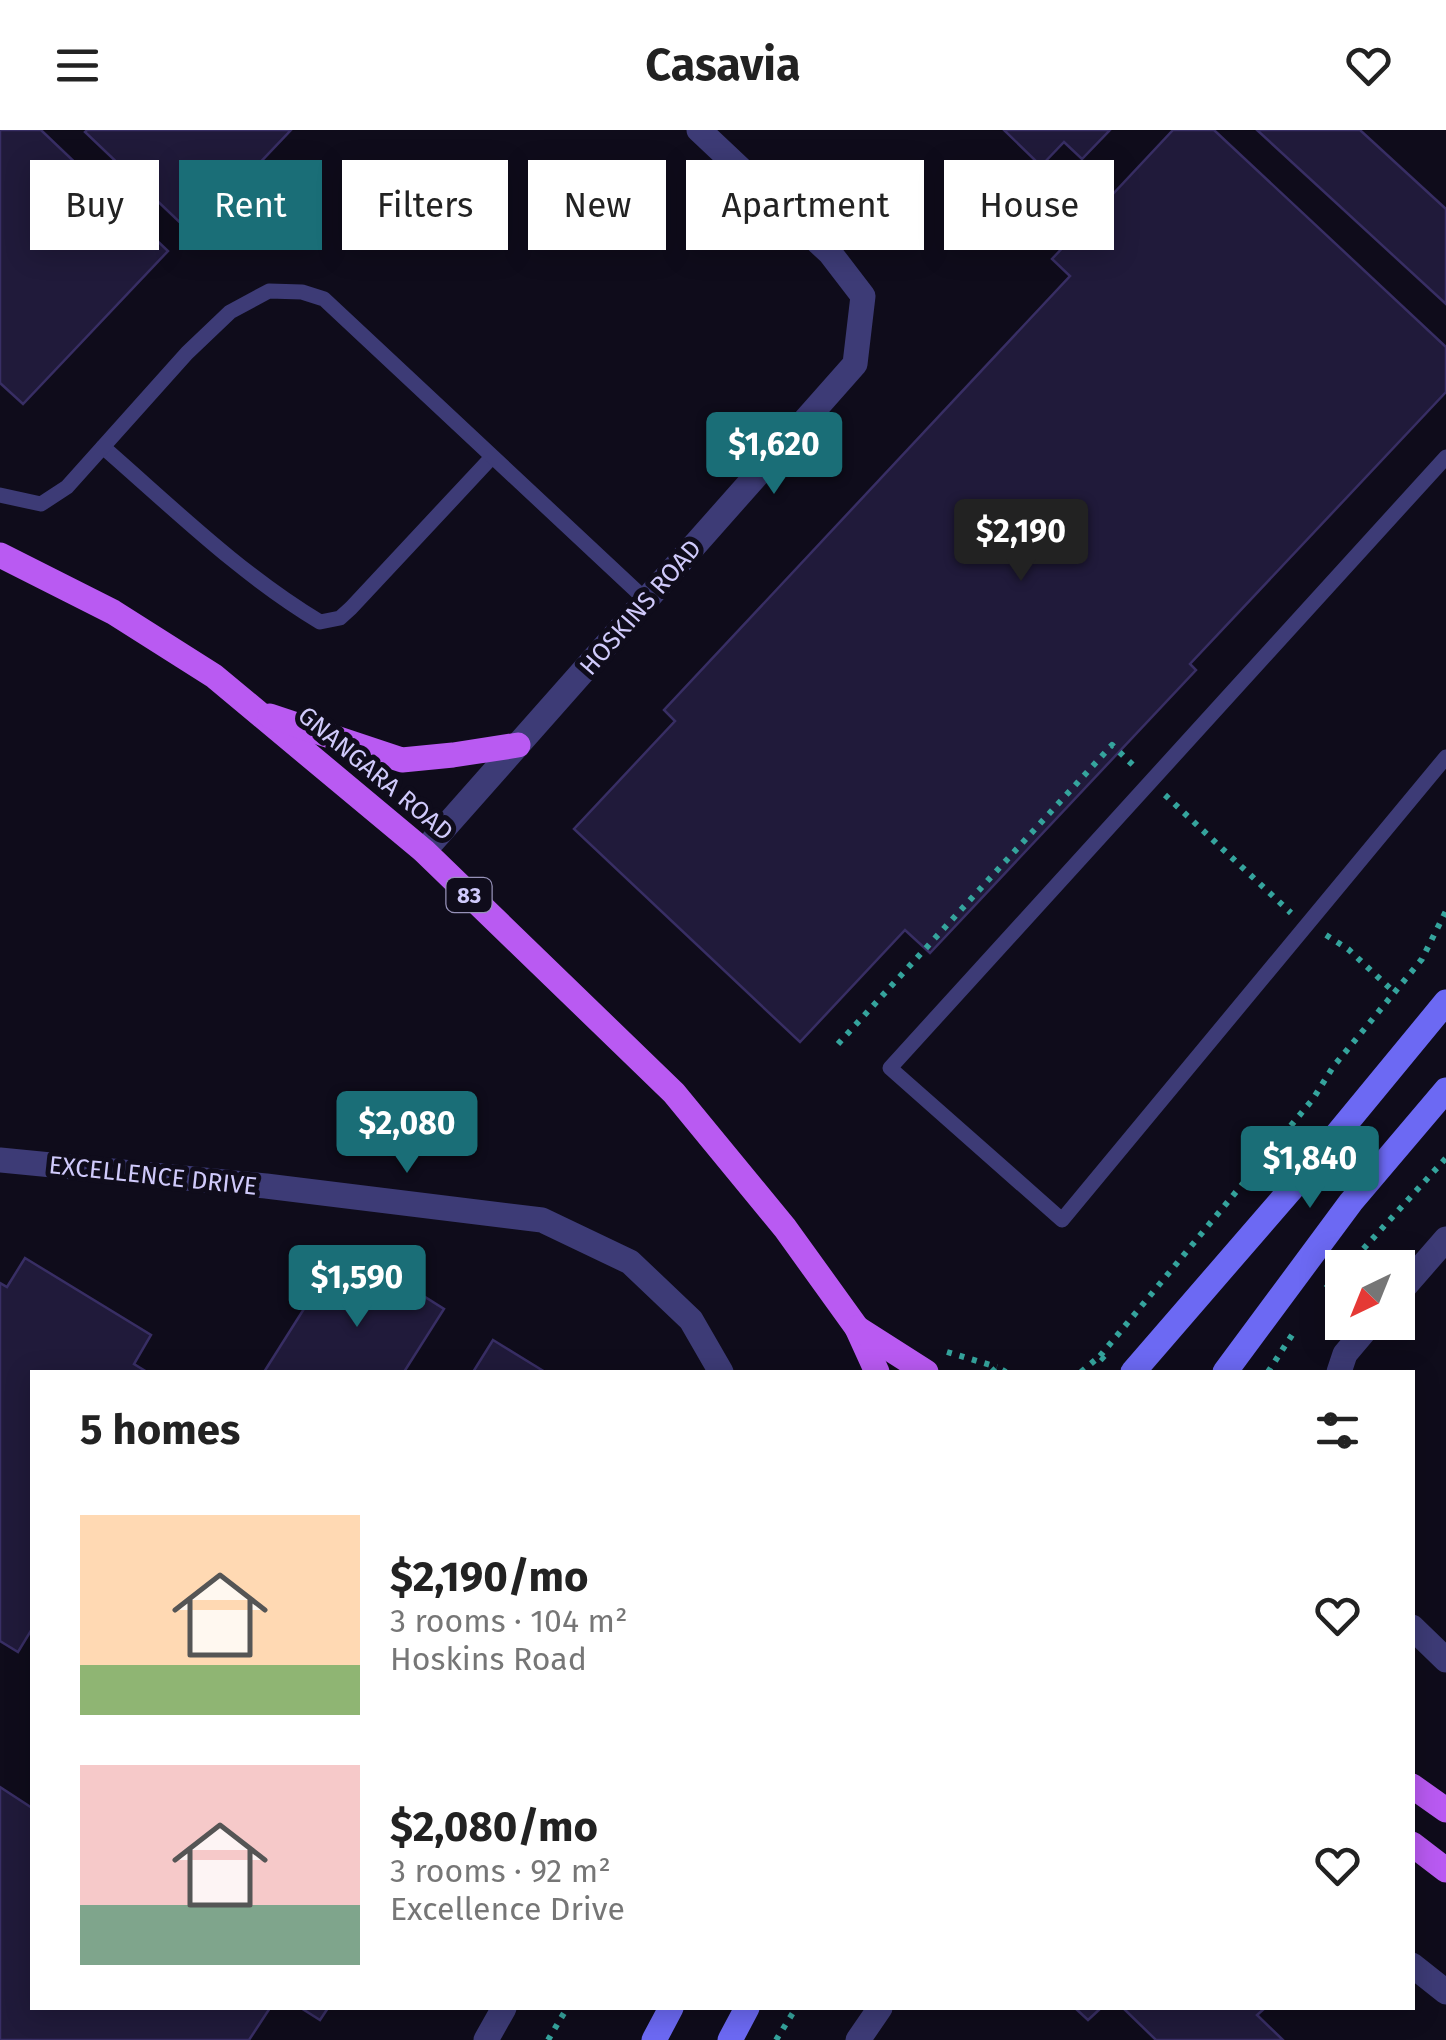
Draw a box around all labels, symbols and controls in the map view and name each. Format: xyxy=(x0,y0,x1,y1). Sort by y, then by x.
icon: menu xyxy=(50,38,105,93)
text: Casavia xyxy=(645,38,801,92)
icon: heart xyxy=(1341,38,1396,93)
chip: Buy xyxy=(30,160,159,250)
chip: Rent xyxy=(179,160,322,250)
chip: Filters xyxy=(342,160,508,250)
chip: New xyxy=(528,160,666,250)
chip: Apartment xyxy=(686,160,924,250)
chip: House xyxy=(944,160,1114,250)
pin: $1,620 xyxy=(693,412,855,497)
text: $1,620 xyxy=(728,425,820,463)
pin: $2,190 xyxy=(940,499,1102,584)
text: $2,190 xyxy=(976,512,1066,550)
street label: HOSKINS ROAD xyxy=(574,534,708,682)
street label: GNANGARA ROAD xyxy=(292,700,459,847)
road number: 83 xyxy=(446,878,492,912)
pin: $2,080 xyxy=(326,1091,488,1176)
text: $2,080 xyxy=(358,1104,456,1142)
pin: $1,840 xyxy=(1229,1126,1391,1211)
text: $1,840 xyxy=(1263,1139,1357,1177)
street label: EXCELLENCE DRIVE xyxy=(47,1150,258,1202)
pin: $1,590 xyxy=(276,1245,438,1330)
north arrow xyxy=(1325,1250,1415,1340)
map controls xyxy=(1325,1250,1415,1340)
text: $1,590 xyxy=(311,1258,403,1296)
icon: filters xyxy=(1310,1403,1365,1458)
text: 5 homes xyxy=(80,1405,240,1455)
text: $2,190/mo xyxy=(390,1552,588,1602)
icon: home xyxy=(160,1555,280,1675)
icon: heart xyxy=(1310,1588,1365,1643)
text: 3 rooms · 104 m² xyxy=(390,1602,628,1640)
text: Hoskins Road xyxy=(390,1640,587,1678)
text: $2,080/mo xyxy=(390,1802,598,1852)
icon: home xyxy=(160,1805,280,1925)
icon: heart xyxy=(1310,1838,1365,1893)
text: 3 rooms · 92 m² xyxy=(390,1852,611,1890)
text: Excellence Drive xyxy=(390,1890,625,1928)

